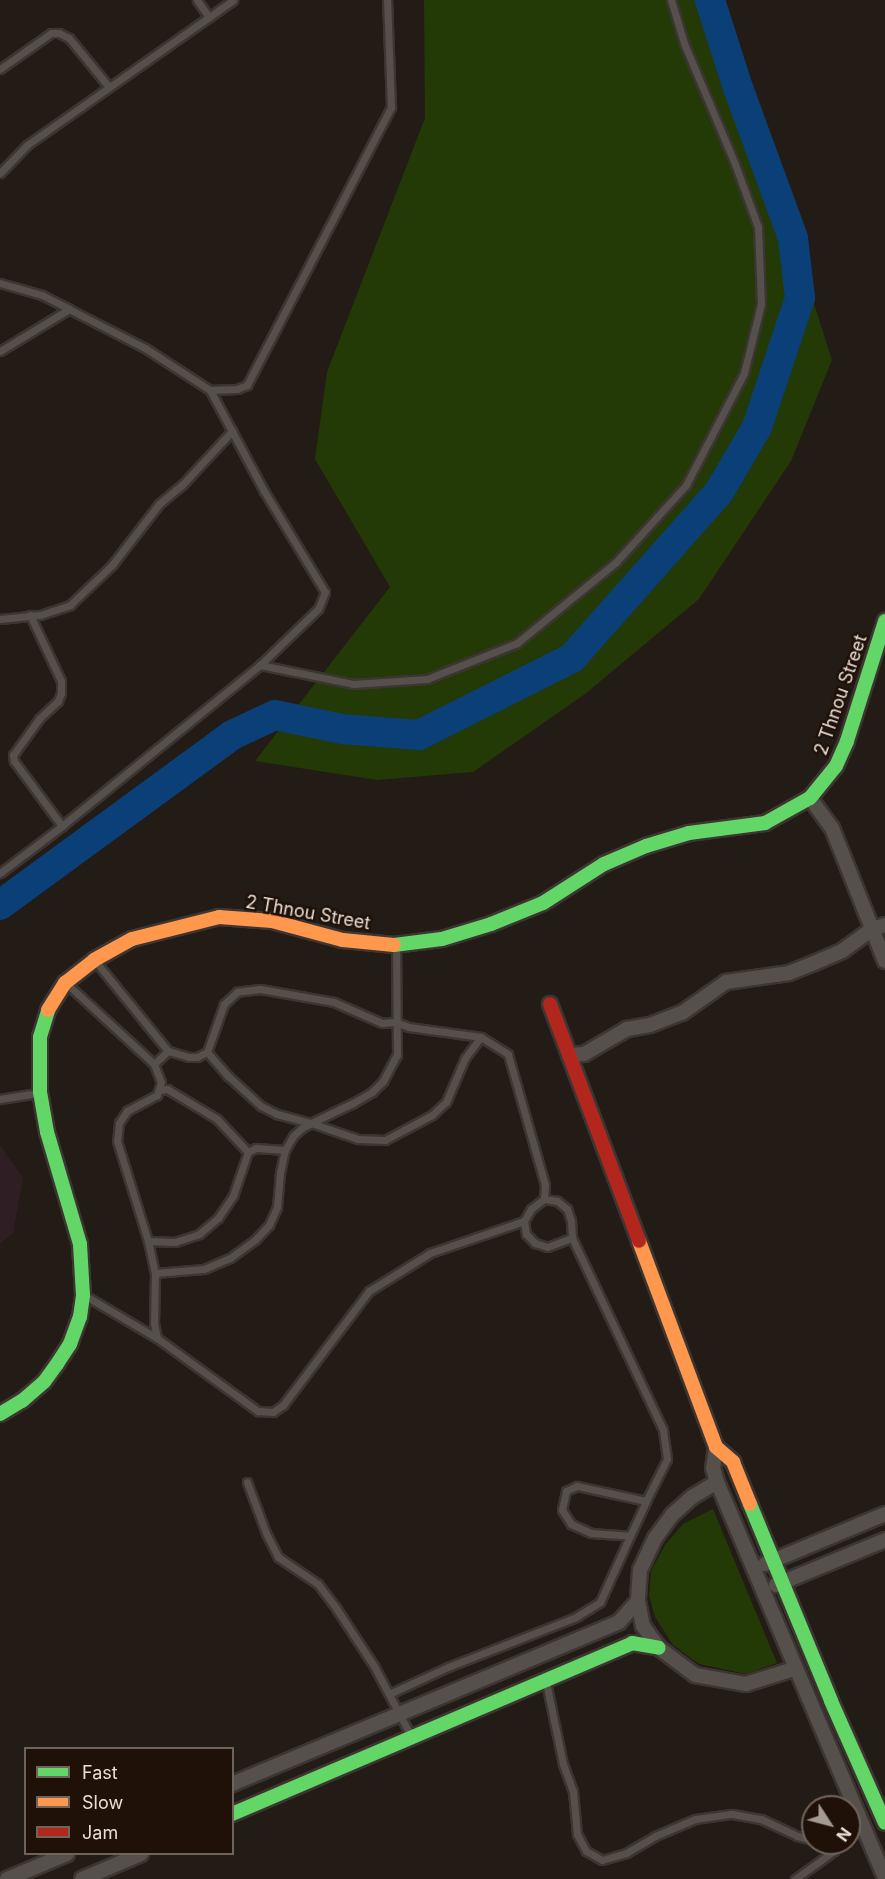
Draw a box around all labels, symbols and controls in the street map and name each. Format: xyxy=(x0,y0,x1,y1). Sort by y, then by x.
street label: 2 Thnou Street xyxy=(810,632,872,758)
street label: 2 Thnou Street xyxy=(244,891,372,935)
legend xyxy=(24,1747,234,1855)
text: Fast xyxy=(82,1762,118,1783)
text: Slow xyxy=(82,1792,123,1813)
north arrow xyxy=(801,1795,861,1855)
text: Jam xyxy=(82,1822,118,1843)
text: N xyxy=(832,1824,856,1845)

